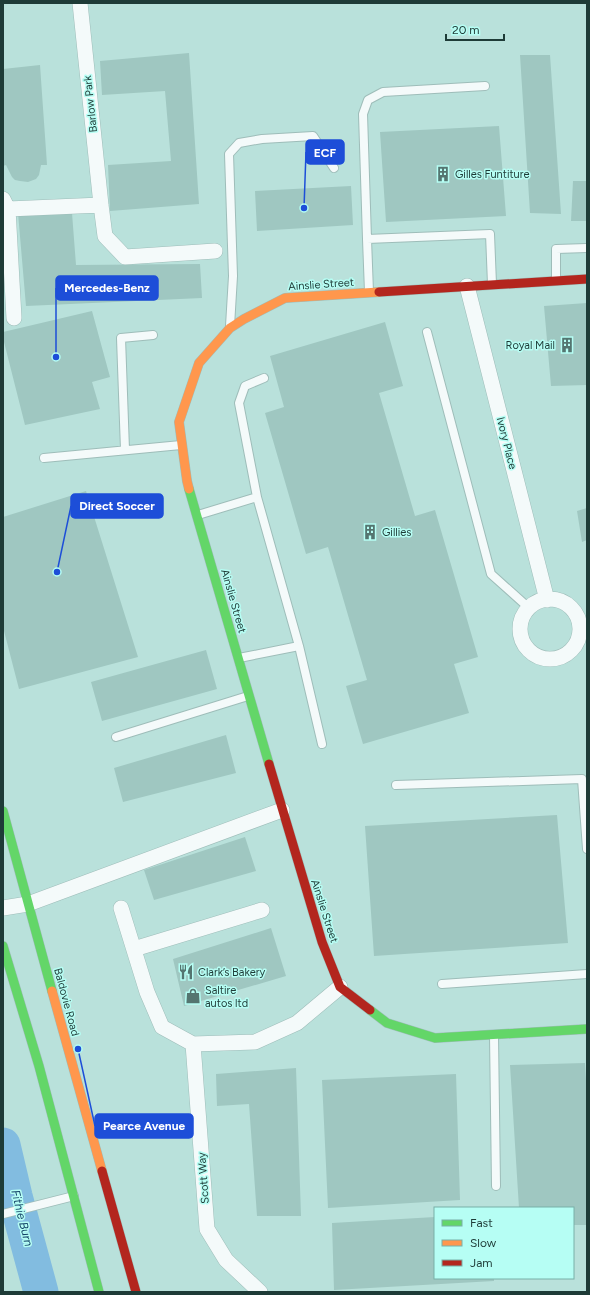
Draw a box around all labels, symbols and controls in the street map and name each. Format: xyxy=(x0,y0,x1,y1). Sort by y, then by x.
scale bar xyxy=(446,16,504,42)
text: 20 m xyxy=(452,23,480,37)
street label: Barlow Park xyxy=(81,74,100,133)
callout: ECF xyxy=(306,140,344,164)
text: ECF xyxy=(314,146,337,160)
building icon: Gilles Funtiture xyxy=(434,165,452,183)
place label: Gilles Funtiture xyxy=(455,168,529,181)
callout: Mercedes-Benz xyxy=(56,276,158,300)
street label: Ainslie Street xyxy=(288,276,354,293)
text: Mercedes-Benz xyxy=(64,281,150,295)
building icon: Royal Mail xyxy=(558,336,576,354)
place label: Royal Mail xyxy=(506,339,555,352)
street label: Ivory Place xyxy=(494,416,519,471)
callout: Direct Soccer xyxy=(71,494,163,518)
text: Direct Soccer xyxy=(79,499,155,513)
building icon: Gillies xyxy=(361,523,379,541)
place label: Gillies xyxy=(382,526,411,539)
street label: Ainslie Street xyxy=(218,568,249,635)
street label: Ainslie Street xyxy=(308,878,341,944)
restaurant icon: Clark’s Bakery xyxy=(177,963,195,981)
place label: Clark’s Bakery xyxy=(198,966,265,979)
street label: Baldovie Road xyxy=(51,967,82,1037)
place label: Saltire autos ltd xyxy=(205,984,248,1010)
shop icon: Saltire autos ltd xyxy=(184,987,202,1005)
callout: Pearce Avenue xyxy=(95,1114,193,1138)
text: Pearce Avenue xyxy=(103,1119,185,1133)
street label: Scott Way xyxy=(195,1152,212,1204)
water label: Fithie Burn xyxy=(8,1188,36,1248)
legend xyxy=(434,1207,574,1279)
text: Fast xyxy=(470,1216,493,1230)
text: Slow xyxy=(470,1236,497,1250)
text: Jam xyxy=(470,1256,493,1270)

